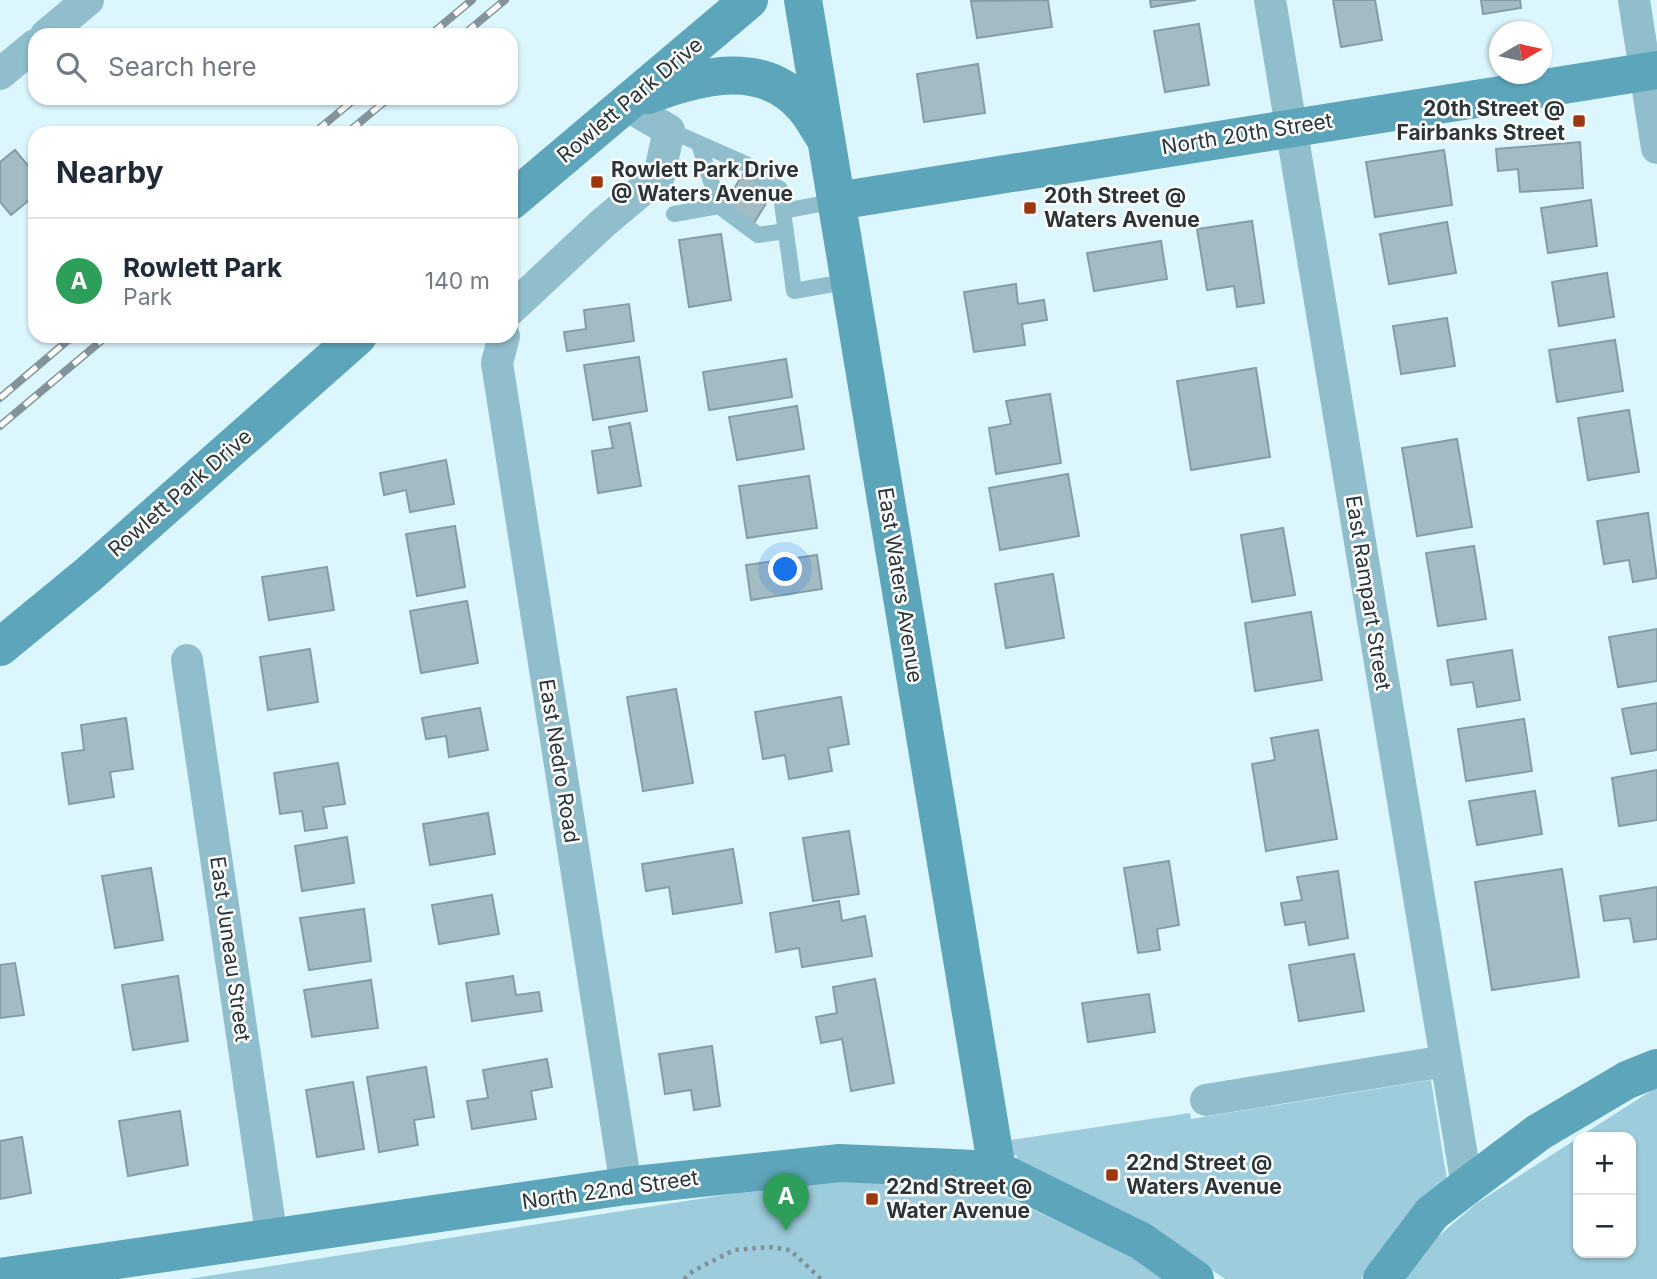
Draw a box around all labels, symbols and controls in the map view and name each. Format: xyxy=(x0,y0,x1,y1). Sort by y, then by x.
north arrow xyxy=(1489,21,1552,84)
search box xyxy=(28,28,518,105)
street label: Rowlett Park Drive xyxy=(552,32,707,168)
icon: search xyxy=(52,48,90,86)
text: Search here xyxy=(108,51,257,82)
place label: 20th Street @ Fairbanks Street xyxy=(1396,96,1565,145)
street label: North 20th Street xyxy=(1160,108,1334,159)
marker: 20th Street @ Fairbanks Street xyxy=(1571,113,1587,129)
text: Nearby xyxy=(56,154,164,190)
place label: Rowlett Park Drive @ Waters Avenue xyxy=(611,157,799,206)
marker: Rowlett Park Drive @ Waters Avenue xyxy=(589,174,605,190)
place label: 20th Street @ Waters Avenue xyxy=(1044,183,1200,232)
marker: 20th Street @ Waters Avenue xyxy=(1022,200,1038,216)
text: Rowlett Park xyxy=(123,252,282,283)
text: A xyxy=(70,267,88,295)
text: 140 m xyxy=(425,267,490,295)
text: Park xyxy=(123,283,172,311)
street label: Rowlett Park Drive xyxy=(103,423,257,562)
street label: East Waters Avenue xyxy=(873,486,928,684)
street label: East Rampart Street xyxy=(1341,494,1396,692)
your location xyxy=(768,552,802,586)
street label: East Nedro Road xyxy=(534,677,585,845)
street label: East Juneau Street xyxy=(205,855,256,1043)
map controls xyxy=(1573,1132,1636,1258)
button: + xyxy=(1573,1132,1636,1195)
place label: 22nd Street @ Waters Avenue xyxy=(1126,1150,1282,1199)
street label: North 22nd Street xyxy=(520,1165,700,1214)
marker: 22nd Street @ Waters Avenue xyxy=(1104,1167,1120,1183)
pin: A xyxy=(763,1173,809,1231)
place label: 22nd Street @ Water Avenue xyxy=(886,1174,1032,1223)
marker: 22nd Street @ Water Avenue xyxy=(864,1191,880,1207)
button: − xyxy=(1573,1195,1636,1258)

